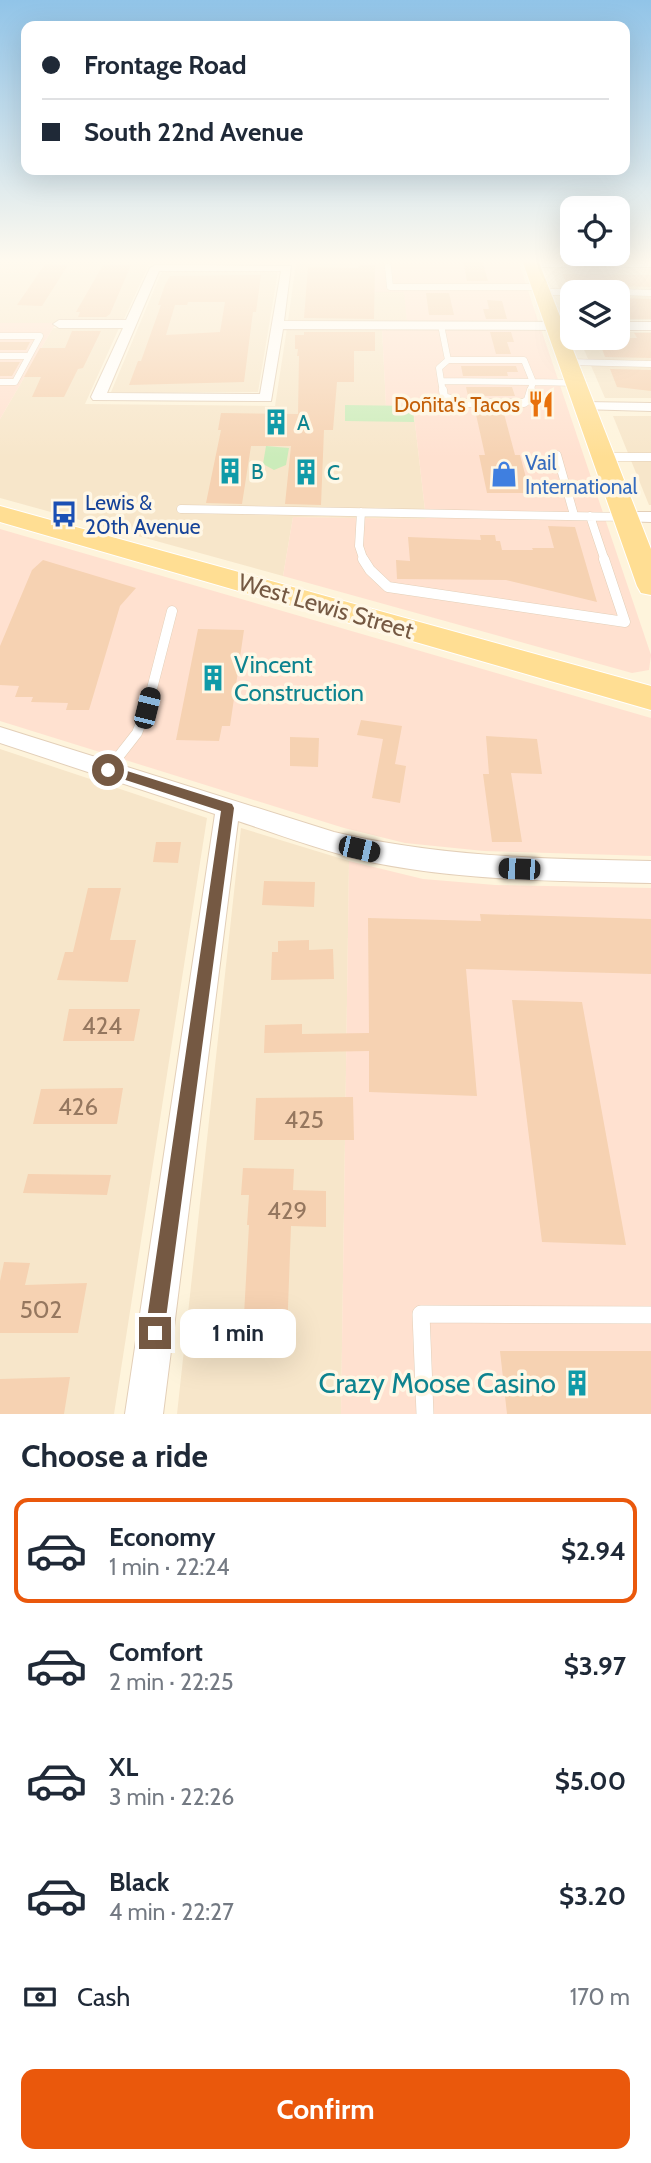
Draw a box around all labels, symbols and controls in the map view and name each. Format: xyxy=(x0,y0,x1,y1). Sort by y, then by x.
text: Frontage Road xyxy=(84,49,247,81)
text: South 22nd Avenue xyxy=(84,116,303,148)
map controls xyxy=(560,196,630,350)
button: locate xyxy=(560,196,630,266)
button: layers xyxy=(560,280,630,350)
restaurant icon: Doñita's Tacos xyxy=(526,389,556,419)
place label: Doñita's Tacos xyxy=(394,392,520,417)
building icon: A xyxy=(261,407,291,437)
place label: A xyxy=(297,410,310,435)
place label: Vail International xyxy=(525,450,638,499)
building icon: B xyxy=(215,456,245,486)
building icon: C xyxy=(291,457,321,487)
place label: B xyxy=(251,459,264,484)
shop icon: Vail International xyxy=(489,459,519,489)
place label: C xyxy=(327,460,340,485)
place label: Lewis & 20th Avenue xyxy=(85,490,201,539)
bus stop icon: Lewis & 20th Avenue xyxy=(49,499,79,529)
street label: West Lewis Street xyxy=(235,567,417,645)
place label: Vincent Construction xyxy=(234,650,364,707)
building icon: Vincent Construction xyxy=(198,663,228,693)
car xyxy=(132,685,163,731)
route start xyxy=(92,754,124,786)
car xyxy=(337,834,382,864)
car xyxy=(498,858,541,880)
house number: 424 xyxy=(82,1011,122,1040)
house number: 426 xyxy=(58,1092,98,1121)
house number: 425 xyxy=(284,1105,324,1134)
house number: 429 xyxy=(267,1196,307,1225)
house number: 502 xyxy=(20,1295,62,1324)
callout: 1 min xyxy=(180,1308,295,1358)
route end xyxy=(139,1317,171,1349)
text: 1 min xyxy=(212,1319,264,1347)
place label: Crazy Moose Casino xyxy=(319,1366,556,1400)
building icon: Crazy Moose Casino xyxy=(562,1368,592,1398)
text: Choose a ride xyxy=(21,1436,208,1475)
icon: car xyxy=(25,1519,88,1582)
text: Economy xyxy=(109,1521,215,1553)
text: $2.94 xyxy=(561,1535,626,1567)
text: 1 min · 22:24 xyxy=(109,1553,230,1581)
icon: car xyxy=(25,1634,88,1697)
text: Comfort xyxy=(109,1636,203,1668)
text: $3.97 xyxy=(564,1650,626,1682)
text: 2 min · 22:25 xyxy=(109,1668,233,1696)
icon: car xyxy=(25,1749,88,1812)
text: XL xyxy=(109,1751,138,1783)
text: $5.00 xyxy=(555,1765,626,1797)
text: 3 min · 22:26 xyxy=(109,1783,234,1811)
icon: car xyxy=(25,1864,88,1927)
text: Black xyxy=(109,1866,169,1898)
text: $3.20 xyxy=(559,1880,626,1912)
text: 4 min · 22:27 xyxy=(109,1898,234,1926)
icon: cash xyxy=(21,1978,59,2016)
text: Cash xyxy=(77,1981,130,2013)
text: 170 m xyxy=(570,1983,630,2011)
button: Confirm xyxy=(21,2069,630,2149)

